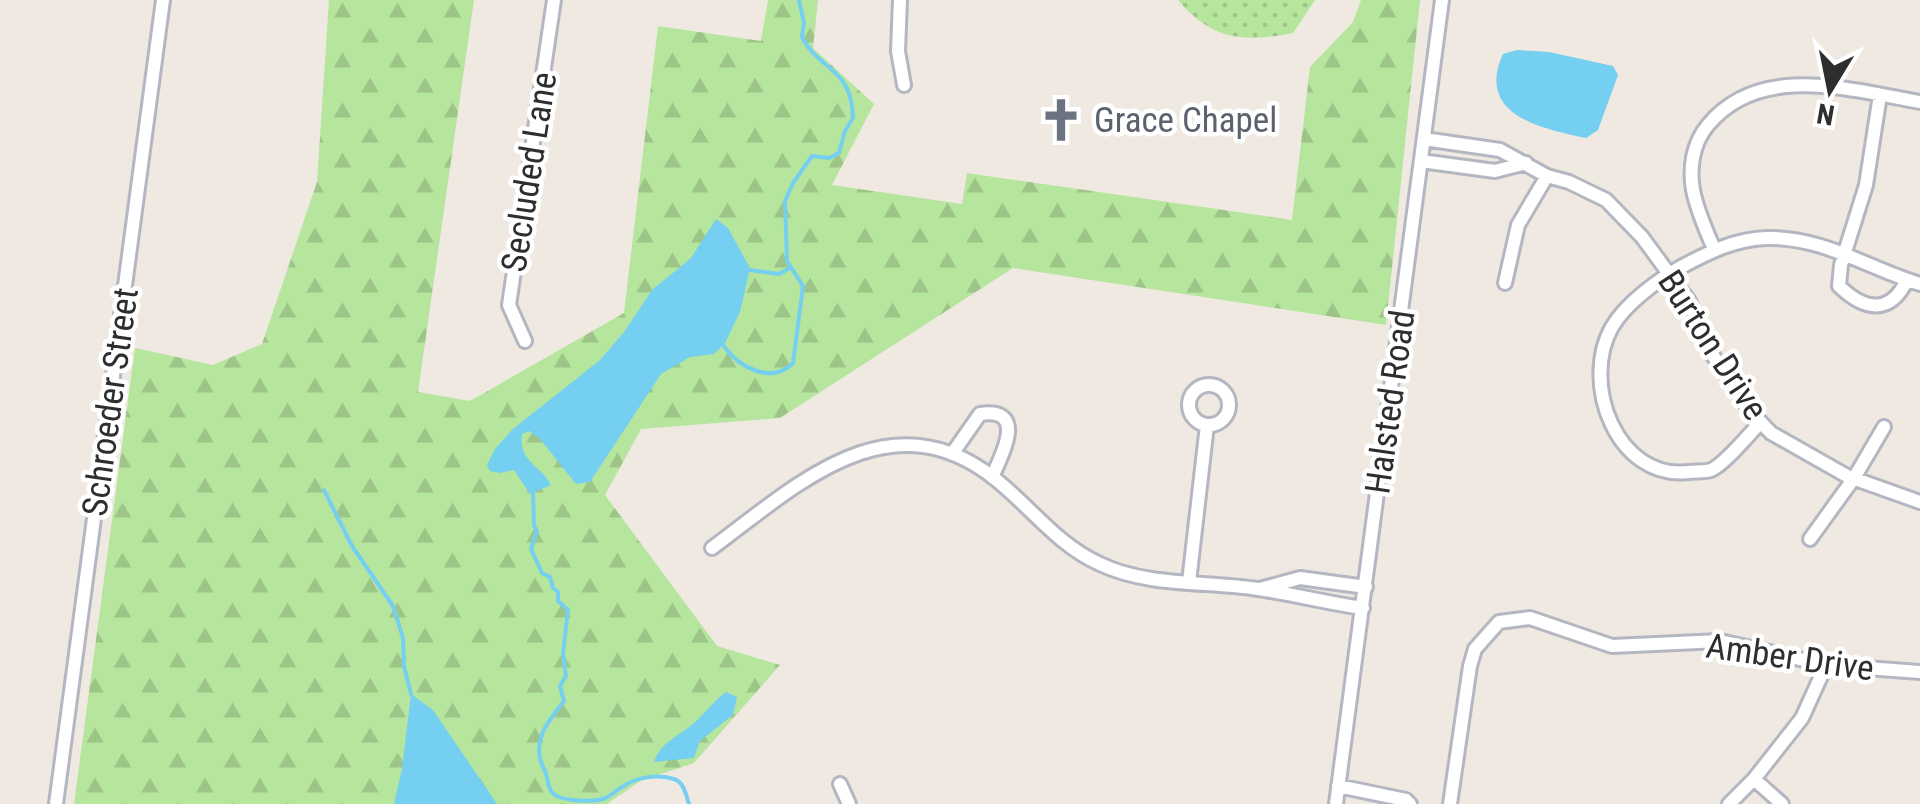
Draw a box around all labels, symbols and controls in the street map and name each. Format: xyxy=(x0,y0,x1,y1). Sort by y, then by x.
north arrow xyxy=(1780,40,1880,140)
street label: Secluded Lane xyxy=(493,69,566,275)
church icon: Grace Chapel xyxy=(1037,96,1085,144)
text: N xyxy=(1814,96,1837,132)
place label: Grace Chapel xyxy=(1094,100,1277,141)
street label: Burton Drive xyxy=(1649,263,1776,428)
street label: Schroeder Street xyxy=(74,285,147,519)
street label: Halsted Road xyxy=(1357,308,1424,496)
street label: Amber Drive xyxy=(1704,625,1876,690)

